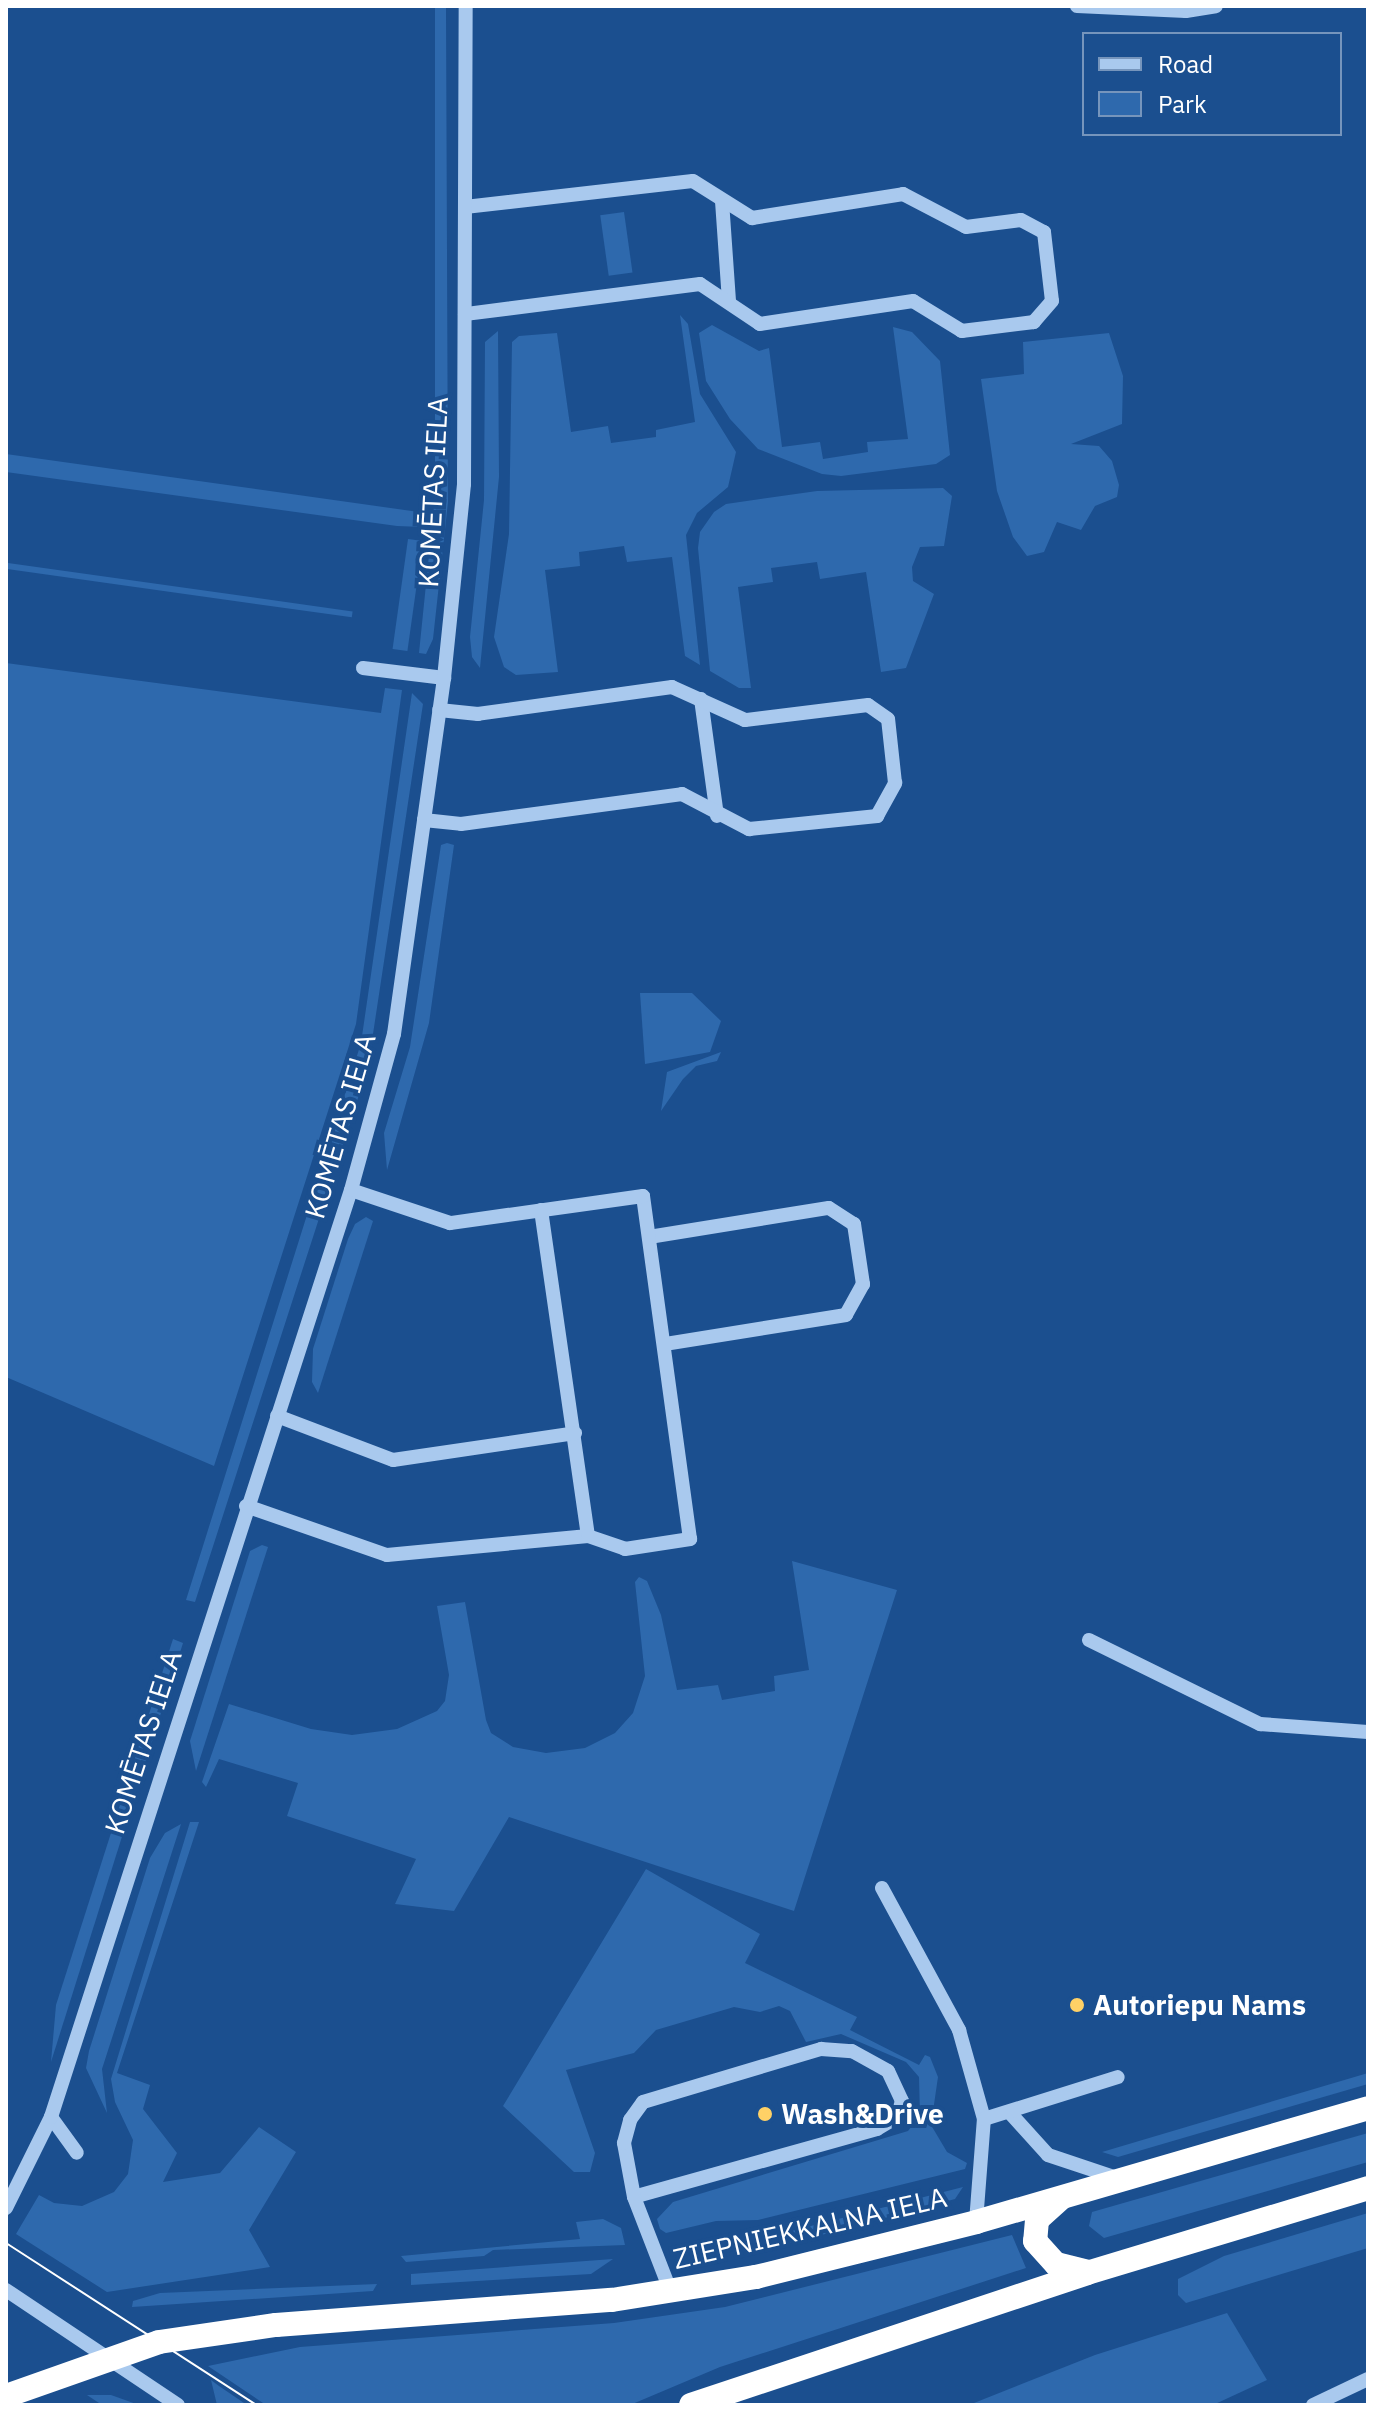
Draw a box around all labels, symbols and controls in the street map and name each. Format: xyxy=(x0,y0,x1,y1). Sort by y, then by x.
legend xyxy=(1082,32,1342,136)
text: Road xyxy=(1158,48,1213,80)
text: Park xyxy=(1158,88,1207,120)
street label: KOMĒTAS IELA xyxy=(411,396,455,588)
street label: KOMĒTAS IELA xyxy=(298,1030,382,1222)
street label: KOMĒTAS IELA xyxy=(98,1646,188,1838)
place label: Autoriepu Nams xyxy=(1093,1988,1306,2022)
marker: Autoriepu Nams xyxy=(1068,1996,1086,2014)
place label: Wash&Drive xyxy=(781,2097,944,2131)
marker: Wash&Drive xyxy=(756,2105,774,2123)
street label: ZIEPNIEKKALNA IELA xyxy=(670,2180,950,2276)

